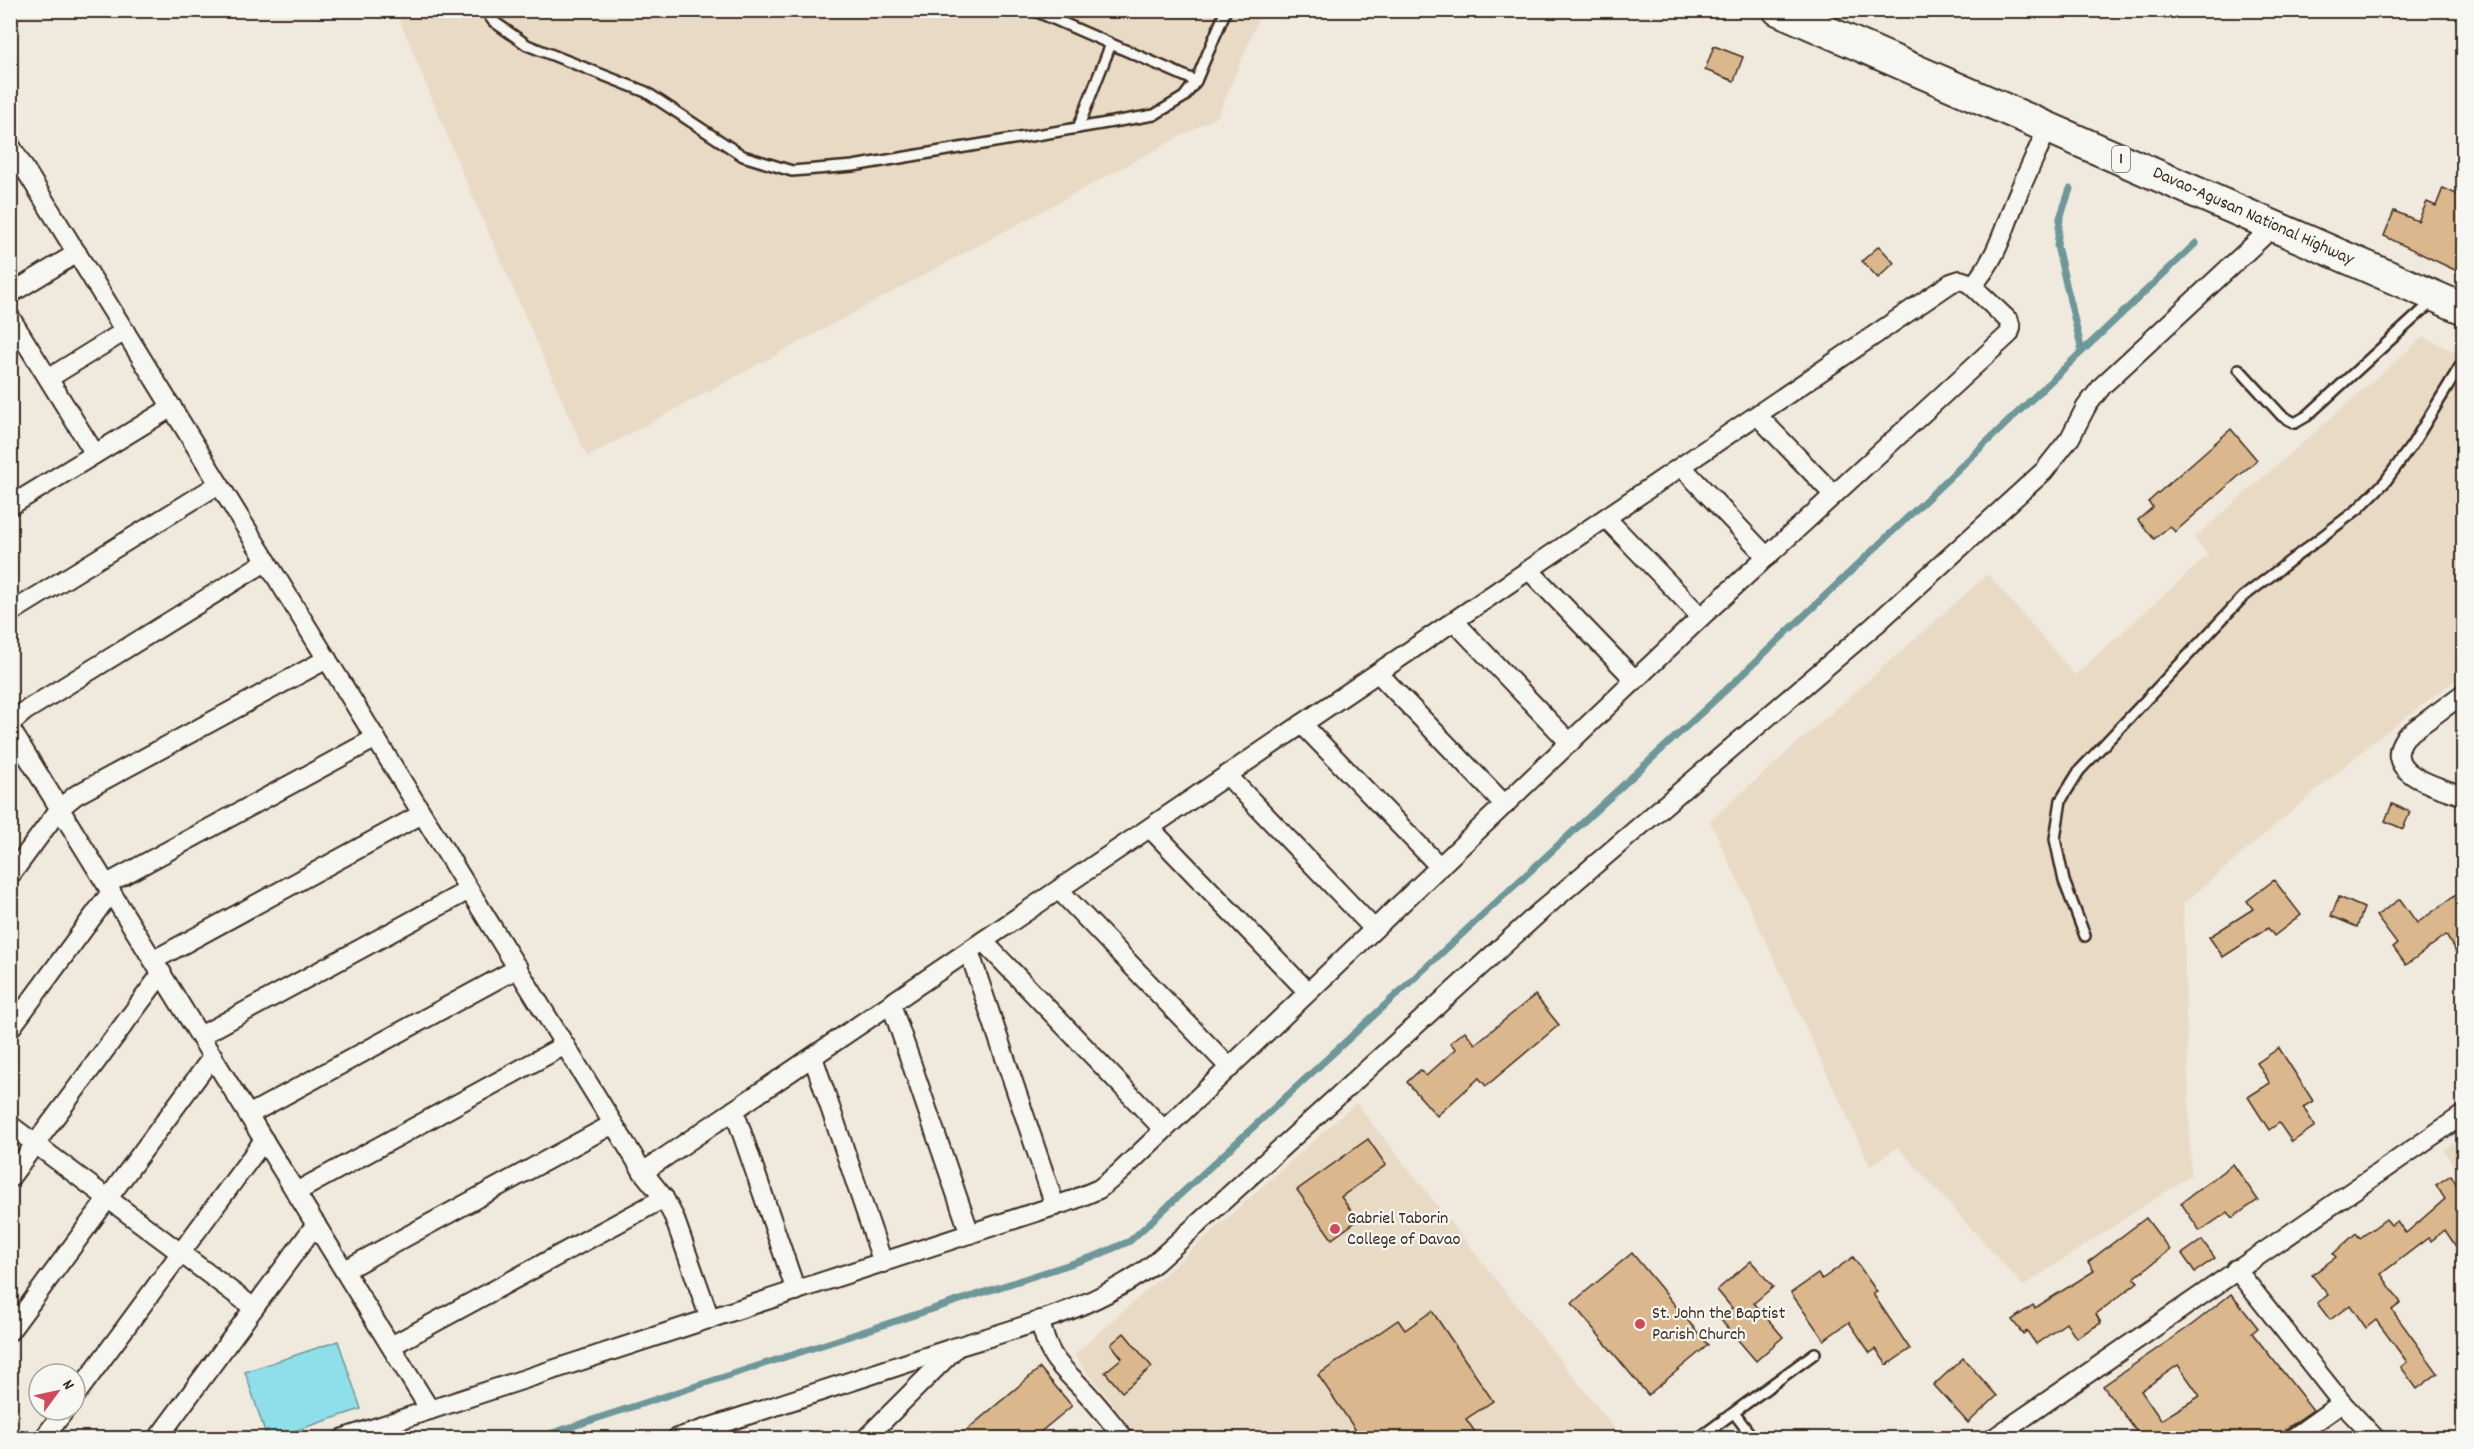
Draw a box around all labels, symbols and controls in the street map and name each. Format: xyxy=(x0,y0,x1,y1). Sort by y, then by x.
road number: 1 xyxy=(2112,146,2130,172)
street label: Davao-Agusan National Highway xyxy=(2148,161,2358,273)
place label: Gabriel Taborin College of Davao xyxy=(1347,1207,1460,1253)
marker: Gabriel Taborin College of Davao xyxy=(1328,1222,1342,1236)
place label: St. John the Baptist Parish Church xyxy=(1652,1302,1786,1348)
marker: St. John the Baptist Parish Church xyxy=(1633,1317,1647,1331)
north arrow xyxy=(27,1362,87,1422)
text: N xyxy=(56,1376,79,1395)

